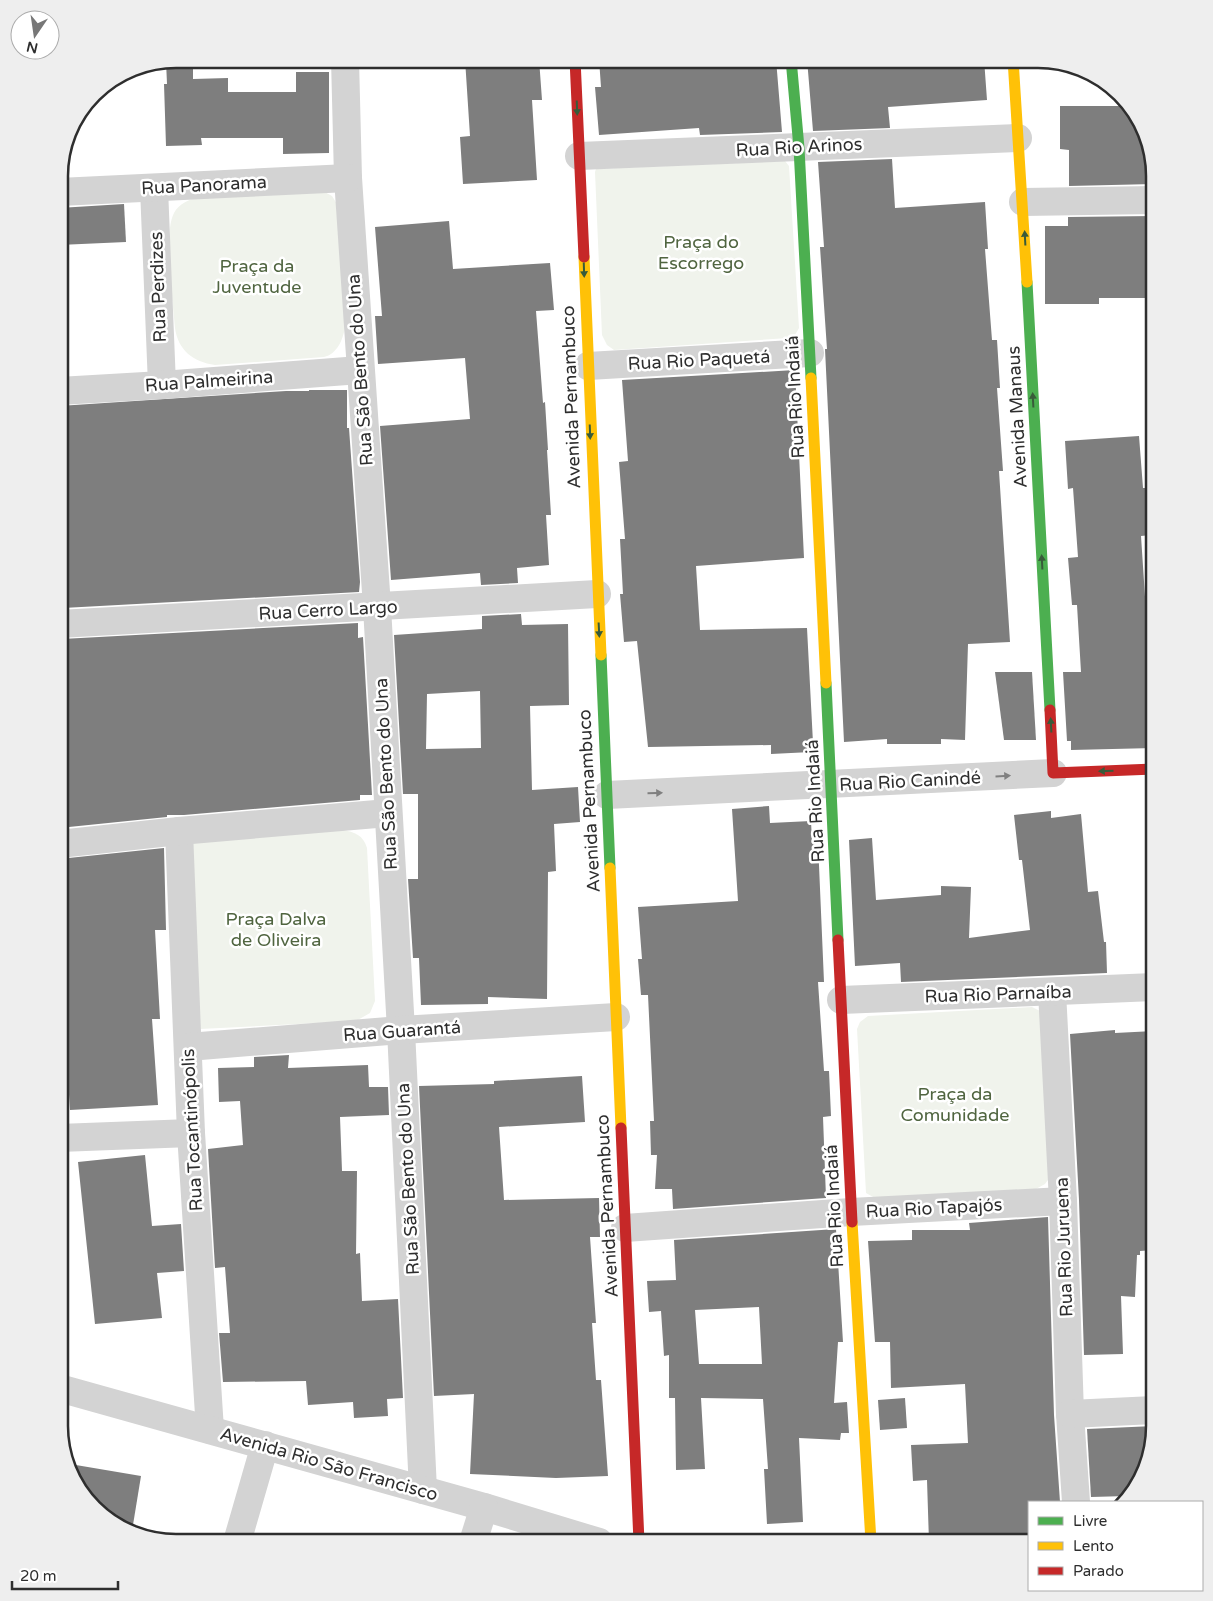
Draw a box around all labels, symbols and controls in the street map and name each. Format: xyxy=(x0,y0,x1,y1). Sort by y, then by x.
north arrow xyxy=(10,10,60,60)
text: N xyxy=(25,38,40,57)
one-way arrow xyxy=(573,100,581,116)
street label: Rua Rio Arinos xyxy=(735,133,863,161)
street label: Rua Panorama xyxy=(141,171,267,199)
one-way arrow xyxy=(1020,230,1028,246)
street label: Rua Perdizes xyxy=(145,231,171,343)
park label: Praça do Escorrego xyxy=(658,231,744,274)
park label: Praça da Juventude xyxy=(212,255,302,298)
one-way arrow xyxy=(580,262,588,278)
street label: Rua São Bento do Una xyxy=(342,273,378,467)
street label: Avenida Pernambuco xyxy=(557,305,585,489)
street label: Rua Rio Indaiá xyxy=(781,335,809,459)
street label: Rua Rio Paquetá xyxy=(627,345,771,375)
street label: Avenida Manaus xyxy=(1002,345,1032,489)
street label: Rua Palmeirina xyxy=(144,366,274,396)
one-way arrow xyxy=(1029,392,1037,408)
one-way arrow xyxy=(587,425,595,441)
one-way arrow xyxy=(1037,554,1045,570)
street label: Rua Cerro Largo xyxy=(258,595,398,625)
one-way arrow xyxy=(595,622,603,638)
street label: Rua São Bento do Una xyxy=(370,677,402,871)
street label: Avenida Pernambuco xyxy=(573,709,605,893)
one-way arrow xyxy=(1046,716,1054,732)
street label: Rua Rio Indaiá xyxy=(801,739,829,863)
street label: Rua Rio Canindé xyxy=(838,766,982,796)
one-way arrow xyxy=(1097,768,1113,776)
one-way arrow xyxy=(995,772,1011,780)
one-way arrow xyxy=(648,788,664,796)
park label: Praça Dalva de Oliveira xyxy=(226,908,326,951)
street label: Rua Rio Parnaíba xyxy=(924,980,1072,1008)
street label: Rua Guarantá xyxy=(342,1016,462,1046)
street label: Rua Tocantinópolis xyxy=(177,1048,207,1212)
street label: Rua São Bento do Una xyxy=(392,1082,424,1276)
park label: Praça da Comunidade xyxy=(900,1083,1010,1126)
street label: Avenida Pernambuco xyxy=(591,1114,623,1298)
street label: Rua Rio Indaiá xyxy=(820,1144,848,1268)
street label: Rua Rio Juruena xyxy=(1051,1177,1077,1317)
street label: Rua Rio Tapajós xyxy=(865,1193,1003,1223)
street label: Avenida Rio São Francisco xyxy=(218,1422,440,1506)
legend xyxy=(1028,1501,1203,1591)
text: Livre xyxy=(1073,1512,1107,1530)
text: Lento xyxy=(1073,1537,1114,1555)
scale bar xyxy=(12,1558,119,1590)
text: Parado xyxy=(1073,1562,1124,1580)
text: 20 m xyxy=(20,1567,57,1585)

